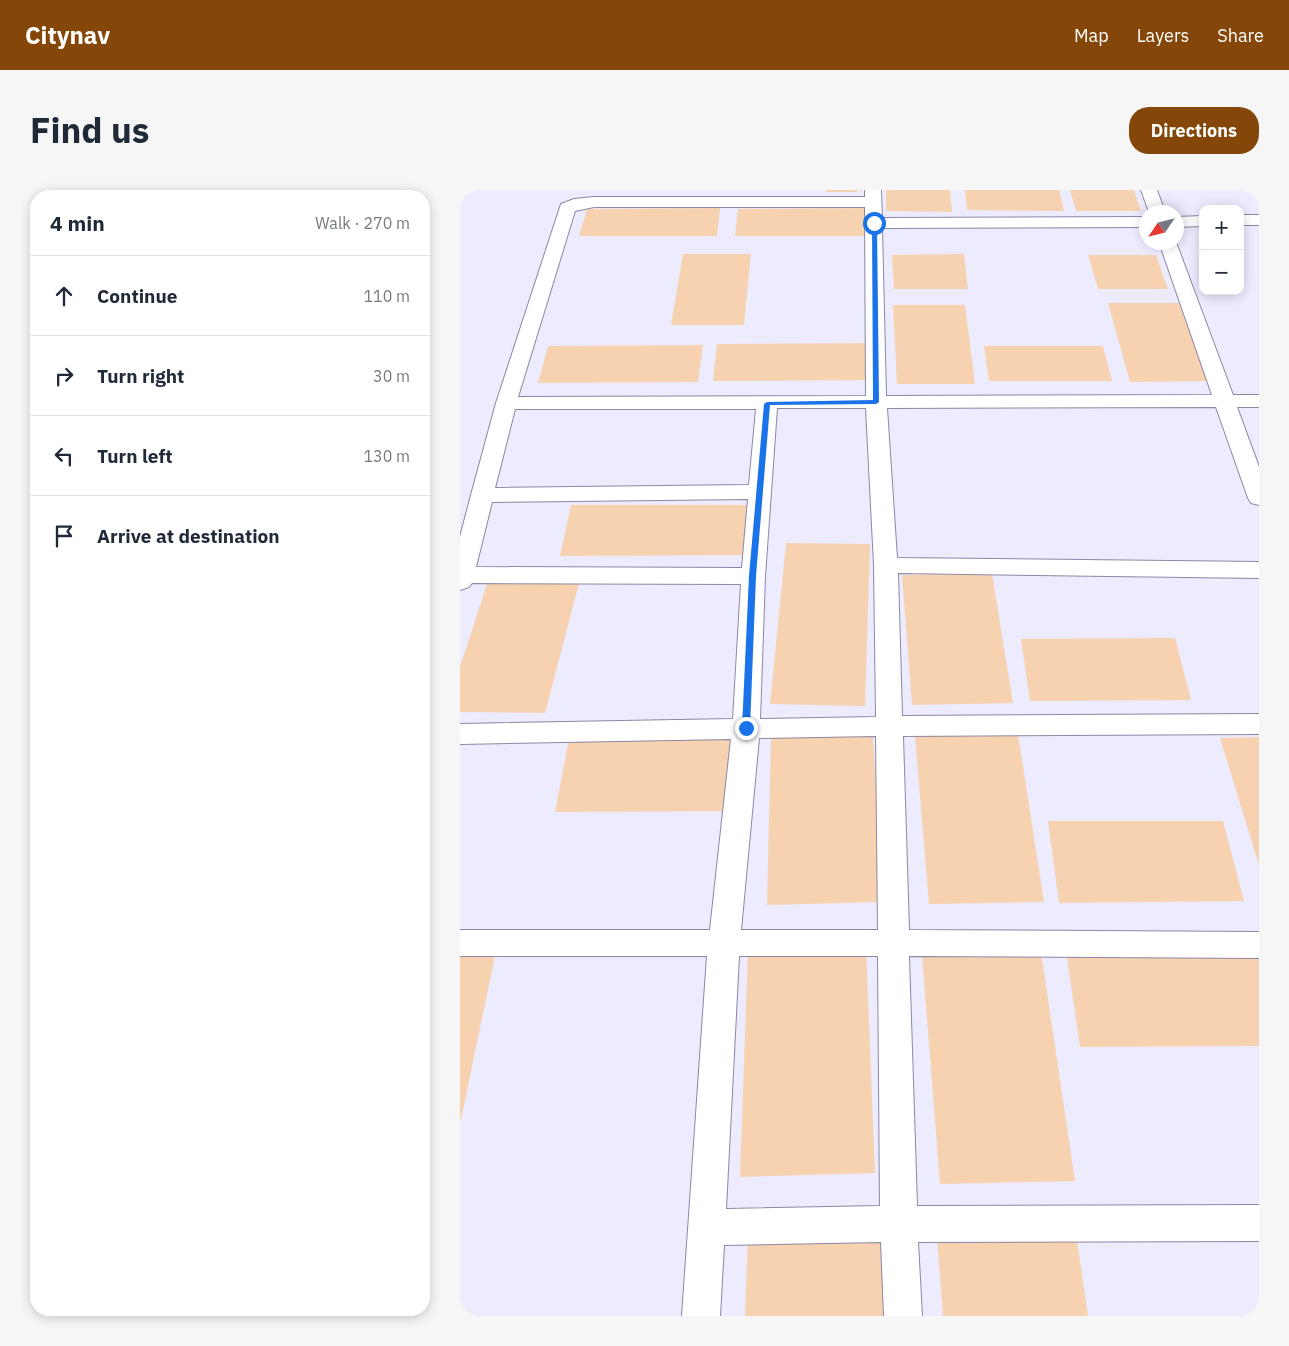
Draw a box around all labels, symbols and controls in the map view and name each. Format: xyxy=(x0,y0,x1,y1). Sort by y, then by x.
text: Citynav xyxy=(25,19,110,51)
text: Map xyxy=(1074,24,1109,47)
text: Layers xyxy=(1137,24,1189,47)
text: Share xyxy=(1217,24,1264,47)
text: Find us xyxy=(30,107,149,153)
button: Directions xyxy=(1129,107,1259,154)
north arrow xyxy=(1139,205,1184,250)
map controls xyxy=(1199,205,1244,295)
button: + xyxy=(1199,205,1244,250)
text: 4 min xyxy=(50,209,105,237)
route start xyxy=(863,212,886,235)
text: Walk · 270 m xyxy=(315,213,410,233)
button: − xyxy=(1199,250,1244,295)
icon: ahead xyxy=(50,282,78,310)
text: Continue xyxy=(97,284,177,308)
text: 110 m xyxy=(363,286,410,306)
icon: right xyxy=(50,362,78,390)
text: Turn right xyxy=(97,364,184,388)
text: 30 m xyxy=(373,366,410,386)
icon: left xyxy=(50,442,78,470)
text: Turn left xyxy=(97,444,173,468)
text: 130 m xyxy=(363,446,410,466)
icon: arrive xyxy=(50,522,78,550)
text: Arrive at destination xyxy=(97,524,280,548)
route end xyxy=(735,717,758,740)

